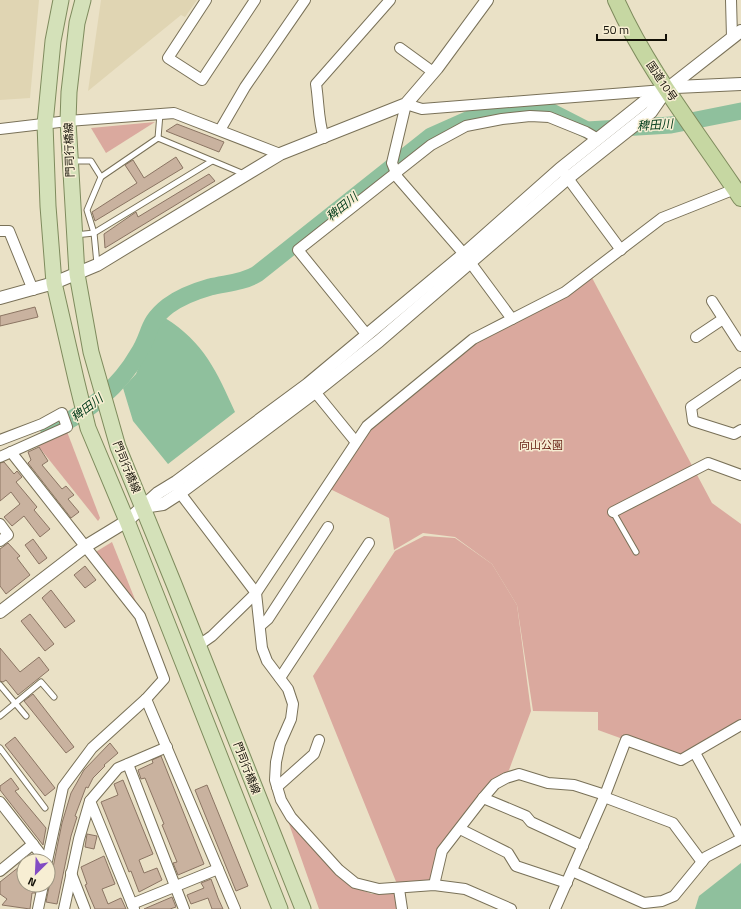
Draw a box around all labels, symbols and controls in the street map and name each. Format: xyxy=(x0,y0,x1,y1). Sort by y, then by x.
scale bar xyxy=(597,16,666,42)
text: 50 m xyxy=(603,20,629,39)
street label: 国道10号 xyxy=(643,58,681,104)
water label: 稗田川 xyxy=(636,114,676,135)
street label: 門司行橋線 xyxy=(60,122,78,178)
water label: 稗田川 xyxy=(322,187,363,225)
water label: 稗田川 xyxy=(67,388,108,426)
park label: 向山公園 xyxy=(519,437,563,453)
street label: 門司行橋線 xyxy=(109,439,145,495)
street label: 門司行橋線 xyxy=(230,739,264,797)
north arrow xyxy=(16,853,56,893)
text: N xyxy=(25,873,39,891)

